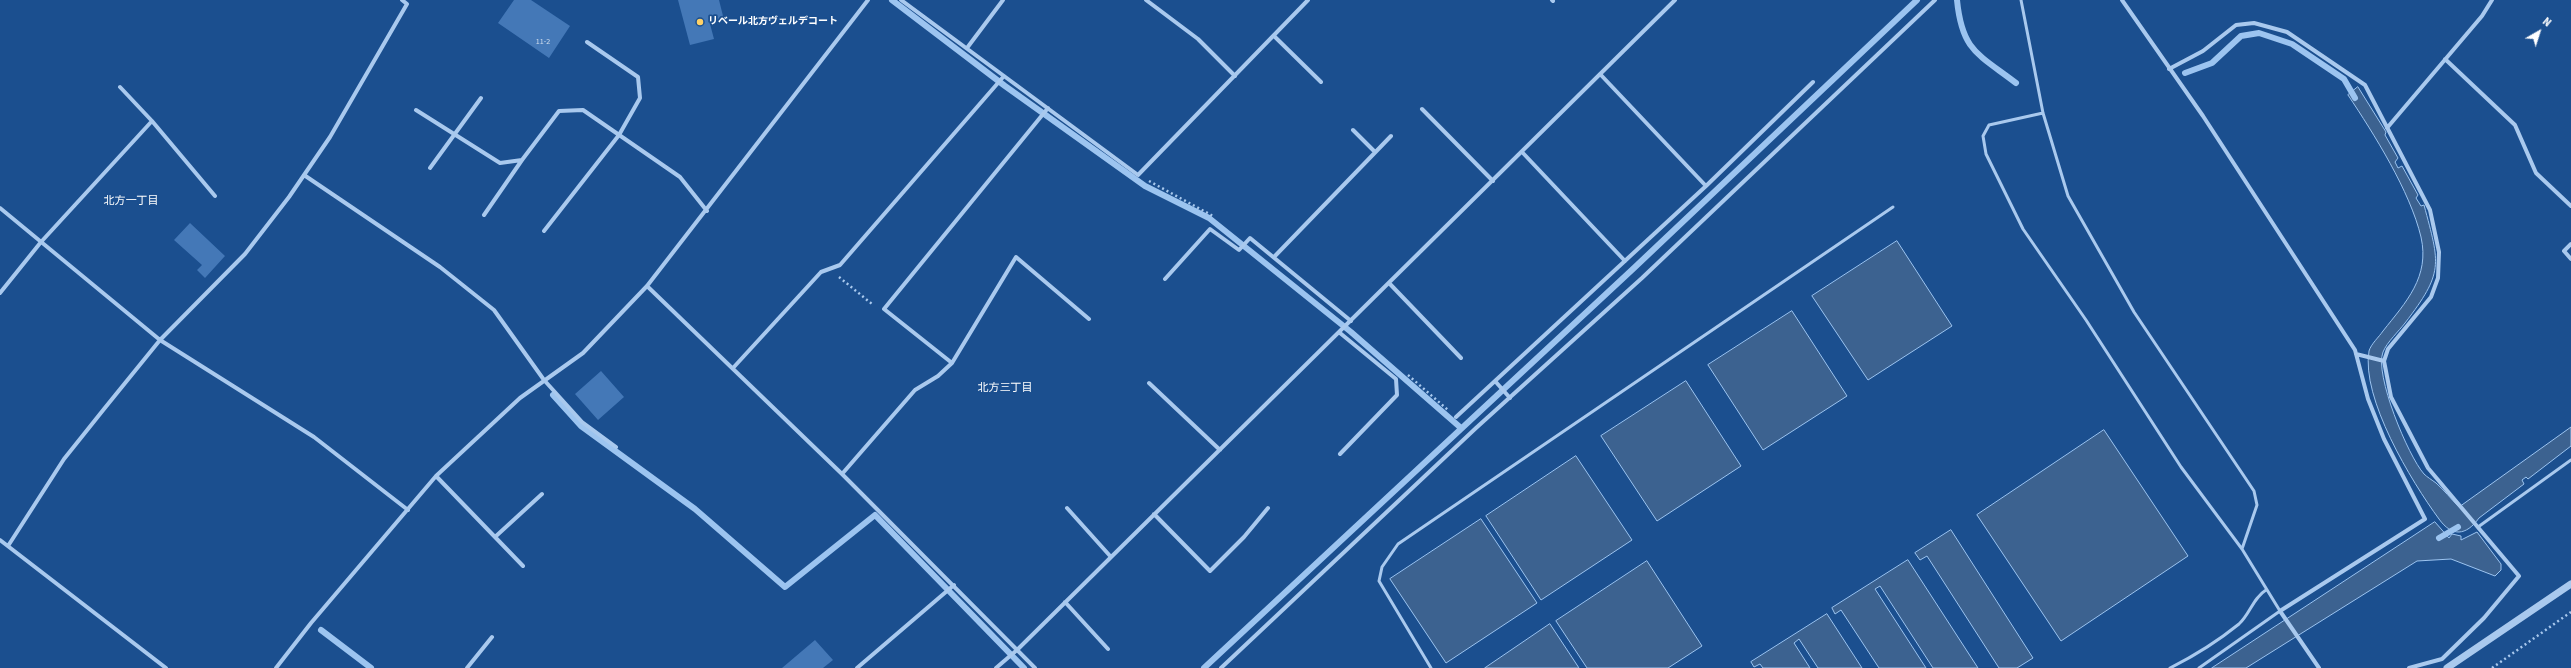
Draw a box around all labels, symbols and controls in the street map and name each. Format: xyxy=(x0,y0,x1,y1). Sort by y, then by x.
north arrow xyxy=(2519,12,2559,52)
text: N xyxy=(2539,14,2554,30)
place label: リベール北方ヴェルデコート xyxy=(708,16,838,28)
marker: リベール北方ヴェルデコート xyxy=(695,17,705,27)
house number: 11-2 xyxy=(536,37,550,47)
district label: 北方一丁目 xyxy=(104,195,158,209)
district label: 北方三丁目 xyxy=(978,382,1032,396)

